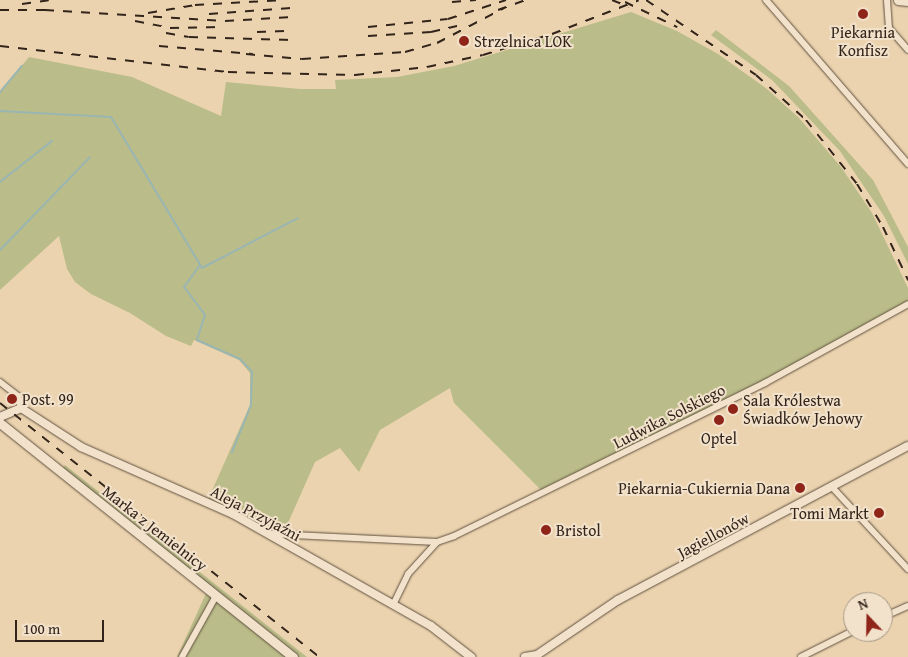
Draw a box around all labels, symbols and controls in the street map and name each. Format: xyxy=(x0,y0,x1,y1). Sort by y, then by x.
marker: Piekarnia Konfisz xyxy=(857,8,869,20)
place label: Piekarnia Konfisz xyxy=(831,22,895,60)
place label: Strzelnica LOK xyxy=(474,31,572,51)
marker: Strzelnica LOK xyxy=(458,35,470,47)
street label: Ludwika Solskiego xyxy=(610,379,728,453)
place label: Post. 99 xyxy=(22,389,74,409)
place label: Sala Królestwa Świadków Jehowy xyxy=(743,390,863,428)
marker: Post. 99 xyxy=(6,393,18,405)
marker: Sala Królestwa Świadków Jehowy xyxy=(727,403,739,415)
marker: Optel xyxy=(713,414,725,426)
place label: Optel xyxy=(701,428,737,448)
place label: Piekarnia-Cukiernia Dana xyxy=(618,478,790,498)
street label: Marka z Jemielnicy xyxy=(99,481,211,575)
street label: Aleja Przyjaźni xyxy=(208,481,304,545)
marker: Piekarnia-Cukiernia Dana xyxy=(794,482,806,494)
place label: Tomi Markt xyxy=(790,503,869,523)
marker: Tomi Markt xyxy=(873,507,885,519)
street label: Jagiellonów xyxy=(674,508,752,562)
place label: Bristol xyxy=(556,520,601,540)
marker: Bristol xyxy=(540,524,552,536)
north arrow xyxy=(843,592,893,642)
text: N xyxy=(855,593,871,615)
scale bar xyxy=(18,610,106,642)
text: 100 m xyxy=(23,618,60,639)

